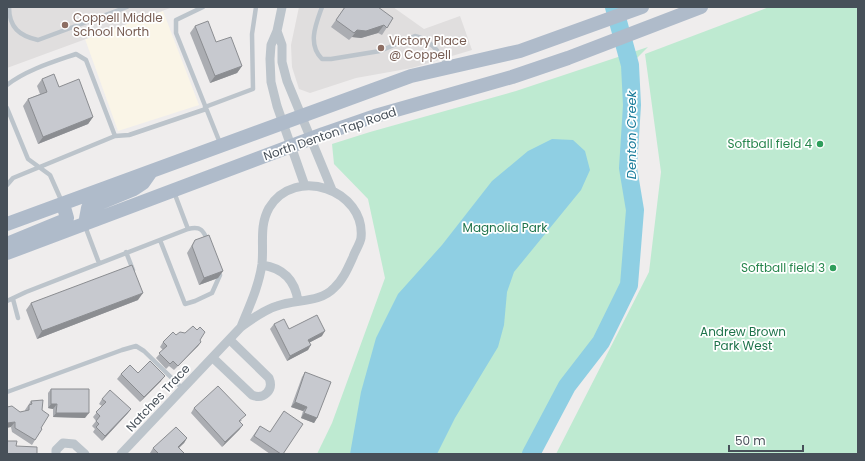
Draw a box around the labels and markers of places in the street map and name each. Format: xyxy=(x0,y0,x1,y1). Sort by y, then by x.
place label: Coppell Middle School North xyxy=(73,9,163,40)
marker: Coppell Middle School North xyxy=(60,20,70,30)
place label: Victory Place @ Coppell xyxy=(389,32,467,63)
marker: Victory Place @ Coppell xyxy=(376,43,386,53)
place label: Softball field 4 xyxy=(727,135,812,152)
marker: Softball field 4 xyxy=(815,139,825,149)
place label: Softball field 3 xyxy=(741,259,825,276)
marker: Softball field 3 xyxy=(828,263,838,273)

